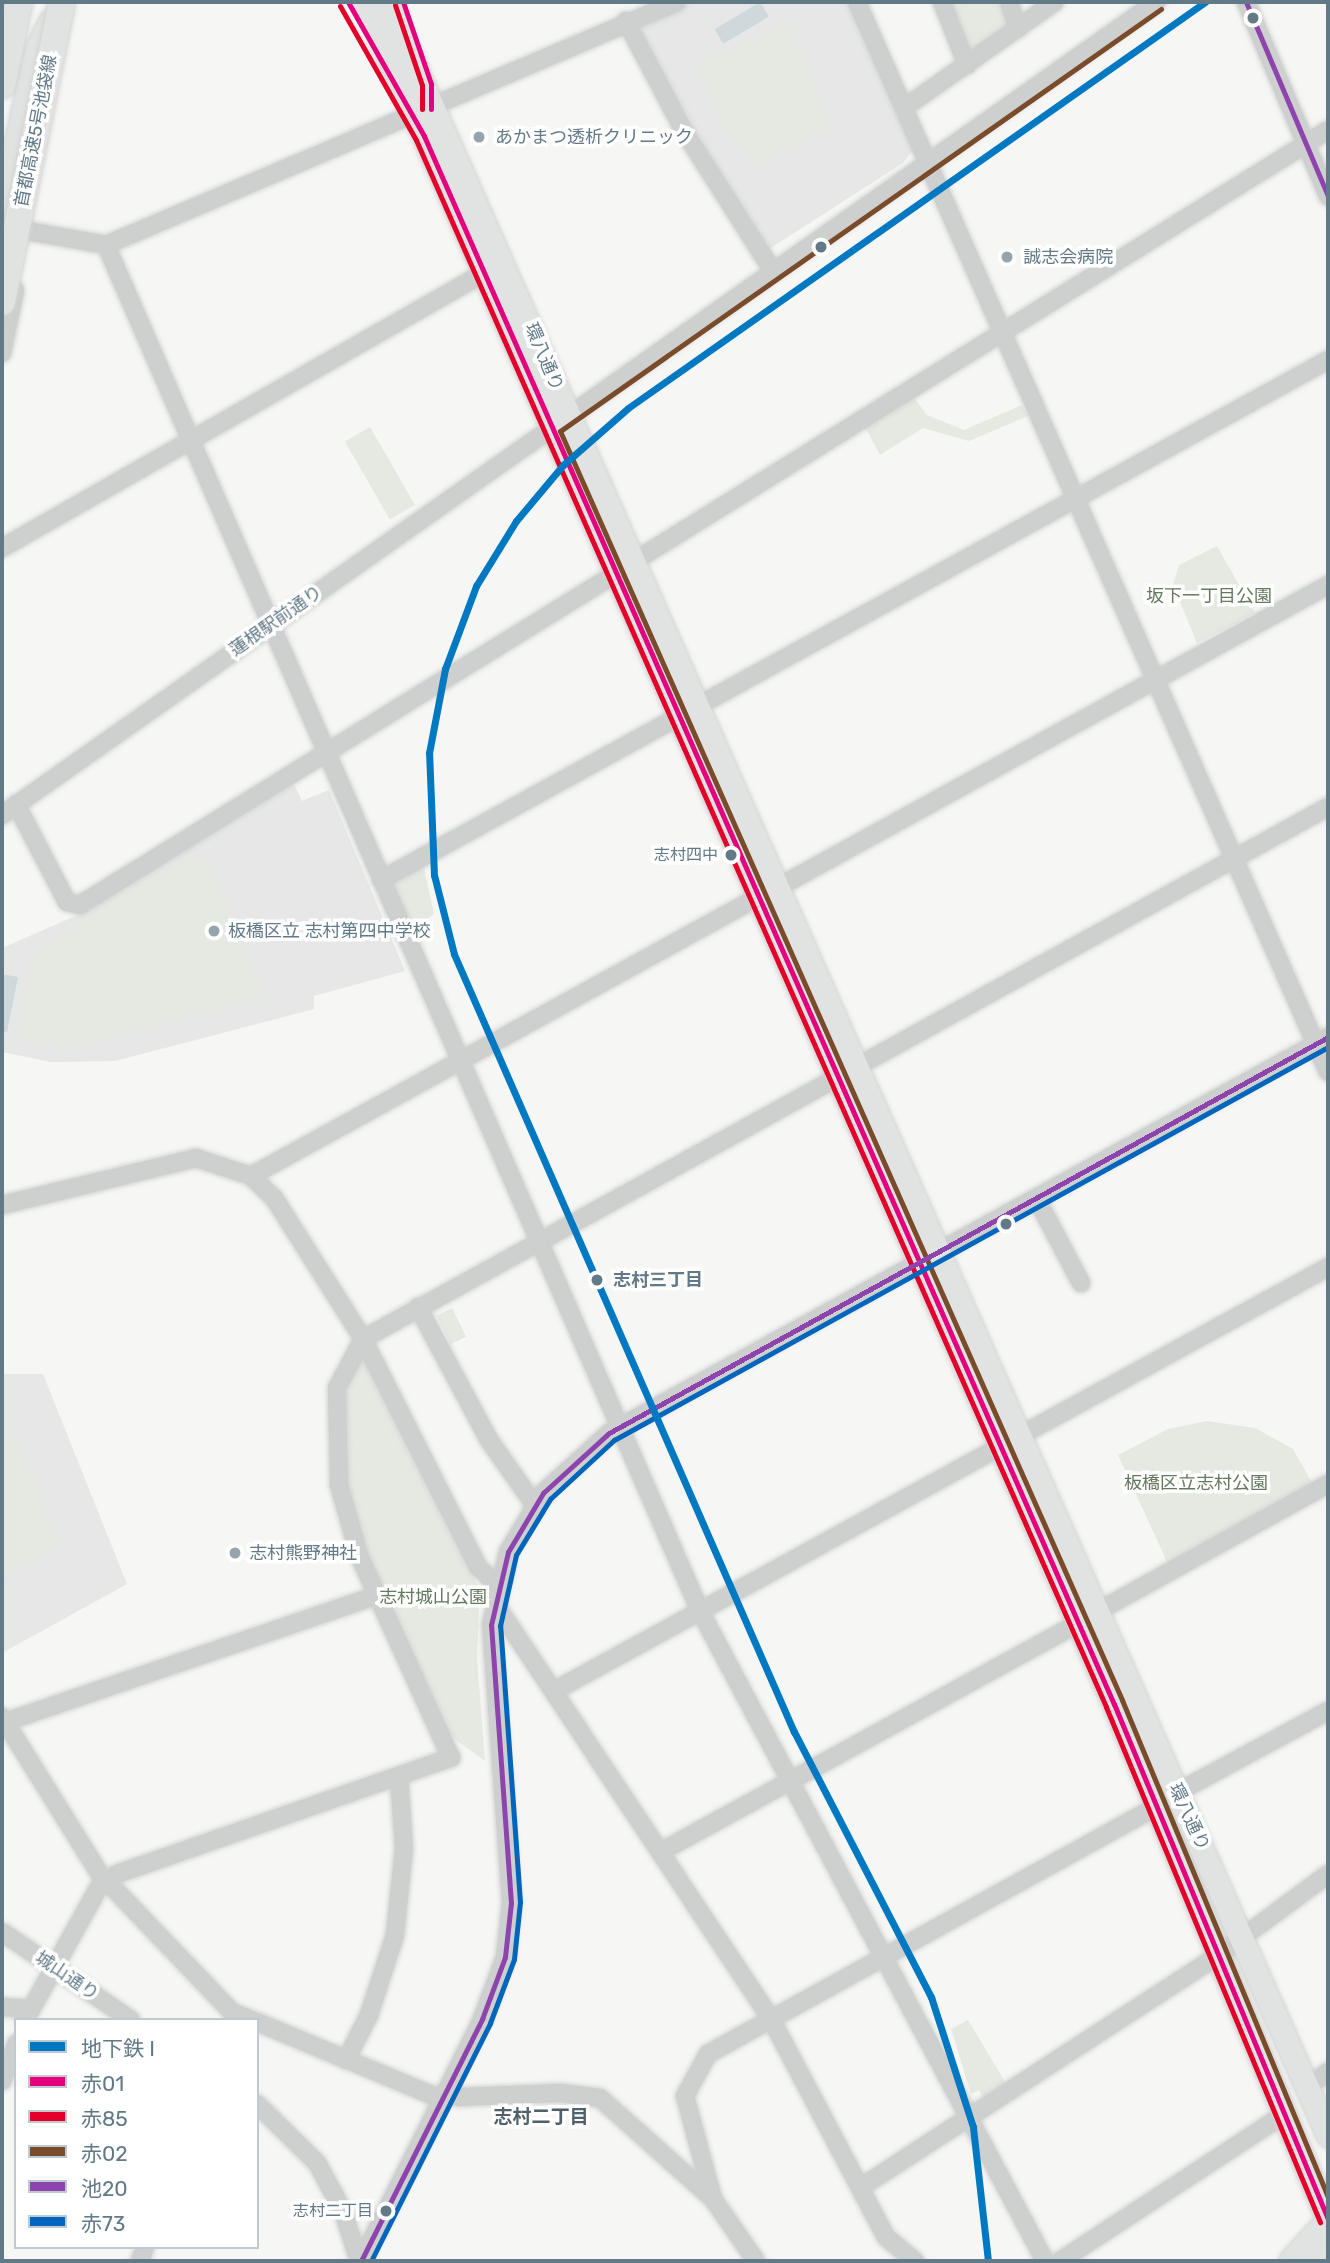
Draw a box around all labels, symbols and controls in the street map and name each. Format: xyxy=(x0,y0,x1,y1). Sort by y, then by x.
unlabelled marker xyxy=(1246,11,1260,25)
street label: 首都高速5号池袋線 xyxy=(11,53,61,209)
place label: あかまつ透析クリニック xyxy=(495,126,693,148)
marker: あかまつ透析クリニック xyxy=(469,127,489,147)
unlabelled marker xyxy=(814,240,828,254)
place label: 誠志会病院 xyxy=(1023,246,1113,268)
marker: 誠志会病院 xyxy=(997,247,1017,267)
street label: 環八通り xyxy=(520,320,568,394)
street label: 蓮根駅前通り xyxy=(226,581,326,661)
park label: 坂下一丁目公園 xyxy=(1146,585,1272,607)
place label: 志村四中 xyxy=(654,845,718,865)
marker: 志村四中 xyxy=(724,848,738,862)
place label: 板橋区立 志村第四中学校 xyxy=(228,920,430,942)
marker: 板橋区立 志村第四中学校 xyxy=(206,923,222,939)
unlabelled marker xyxy=(999,1217,1013,1231)
place label: 志村三丁目 xyxy=(613,1269,703,1291)
marker: 志村三丁目 xyxy=(587,1270,607,1290)
park label: 板橋区立志村公園 xyxy=(1124,1472,1268,1494)
place label: 志村熊野神社 xyxy=(249,1542,357,1564)
marker: 志村熊野神社 xyxy=(227,1545,243,1561)
park label: 志村城山公園 xyxy=(379,1586,487,1608)
street label: 環八通り xyxy=(1164,1780,1214,1854)
street label: 城山通り xyxy=(31,1947,103,2005)
legend xyxy=(14,2018,259,2249)
text: 地下鉄 I xyxy=(81,2036,155,2061)
text: 赤01 xyxy=(81,2071,124,2096)
text: 赤85 xyxy=(81,2106,128,2131)
district label: 志村二丁目 xyxy=(494,2106,588,2128)
text: 赤02 xyxy=(81,2141,128,2166)
text: 池20 xyxy=(81,2176,128,2201)
place label: 志村二丁目 xyxy=(293,2201,373,2221)
marker: 志村二丁目 xyxy=(379,2204,393,2218)
text: 赤73 xyxy=(81,2211,125,2236)

